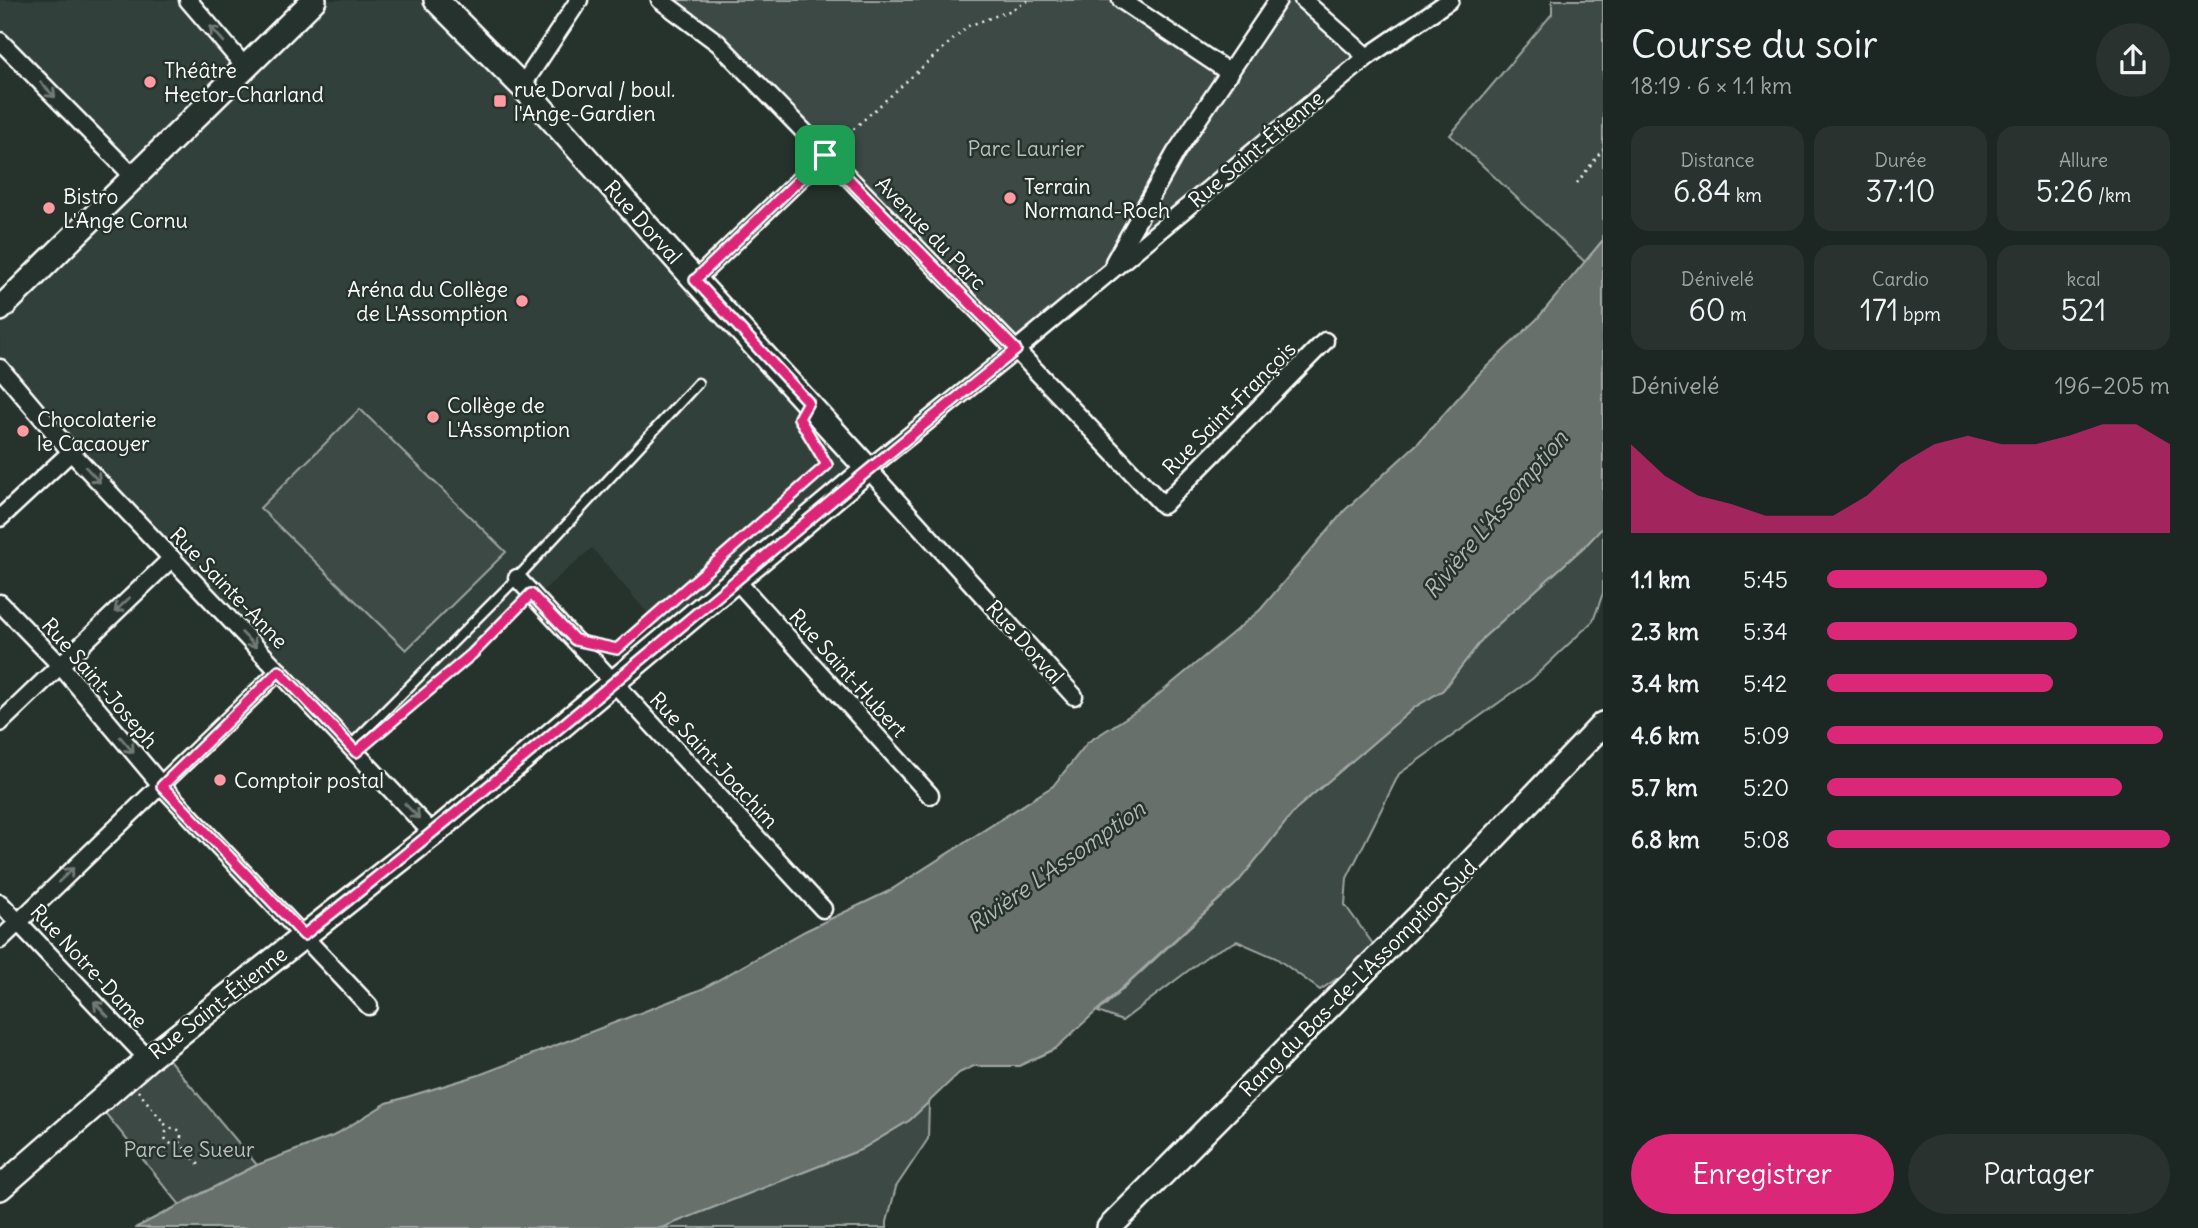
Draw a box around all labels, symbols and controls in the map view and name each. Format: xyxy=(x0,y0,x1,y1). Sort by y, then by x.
text: Course du soir xyxy=(1631,21,1878,68)
button: share xyxy=(2096,23,2170,97)
one-way arrow xyxy=(209,25,225,43)
place label: Théâtre Hector-Charland xyxy=(164,57,324,108)
text: 18:19 · 6 × 1.1 km xyxy=(1631,71,1792,100)
marker: Théâtre Hector-Charland xyxy=(142,74,158,90)
place label: rue Dorval / boul. l'Ange-Gardien xyxy=(514,76,675,127)
one-way arrow xyxy=(39,81,56,98)
street label: Rue Saint-Étienne xyxy=(1183,85,1329,213)
marker: rue Dorval / boul. l'Ange-Gardien xyxy=(492,93,508,109)
pin xyxy=(795,125,855,185)
park label: Parc Laurier xyxy=(968,135,1085,162)
icon: arrive xyxy=(806,136,844,174)
text: Distance xyxy=(1680,148,1755,172)
text: Durée xyxy=(1874,148,1927,172)
text: Allure xyxy=(2059,148,2108,172)
street label: Avenue du Parc xyxy=(870,170,992,296)
text: 6.84 xyxy=(1673,172,1731,210)
text: 37:10 xyxy=(1865,172,1936,210)
text: 5:26 xyxy=(2036,172,2094,210)
place label: Terrain Normand-Roch xyxy=(1024,173,1170,224)
street label: Rue Dorval xyxy=(598,174,688,270)
place label: Bistro L'Ange Cornu xyxy=(63,183,188,234)
text: km xyxy=(1731,183,1762,207)
text: /km xyxy=(2094,183,2131,207)
marker: Terrain Normand-Roch xyxy=(1002,190,1018,206)
marker: Bistro L'Ange Cornu xyxy=(41,200,57,216)
text: Dénivelé xyxy=(1681,267,1754,291)
text: Cardio xyxy=(1872,267,1929,291)
text: kcal xyxy=(2066,267,2101,291)
place label: Aréna du Collège de L'Assomption xyxy=(347,276,508,327)
text: 60 xyxy=(1688,291,1725,329)
text: 171 xyxy=(1860,291,1899,329)
text: 521 xyxy=(2061,291,2106,329)
marker: Aréna du Collège de L'Assomption xyxy=(514,293,530,309)
text: m xyxy=(1725,302,1747,326)
text: bpm xyxy=(1899,302,1941,326)
street label: Rue Saint-François xyxy=(1157,336,1301,480)
text: Dénivelé xyxy=(1631,371,1719,400)
text: 196–205 m xyxy=(2055,371,2170,400)
place label: Collège de L'Assomption xyxy=(447,392,570,443)
place label: Chocolaterie le Cacaoyer xyxy=(37,406,157,457)
marker: Collège de L'Assomption xyxy=(425,409,441,425)
marker: Chocolaterie le Cacaoyer xyxy=(15,423,31,439)
water label: Rivière L'Assomption xyxy=(1416,424,1574,604)
one-way arrow xyxy=(84,466,101,483)
street label: Rue Sainte-Anne xyxy=(164,522,294,654)
text: 1.1 km xyxy=(1631,565,1690,594)
text: 5:45 xyxy=(1743,565,1788,594)
street label: Rue Dorval xyxy=(980,594,1070,690)
one-way arrow xyxy=(114,597,131,614)
street label: Rue Saint-Hubert xyxy=(783,603,913,743)
street label: Rue Saint-Joseph xyxy=(36,612,164,754)
text: 2.3 km xyxy=(1631,617,1699,646)
text: 5:34 xyxy=(1743,617,1788,646)
one-way arrow xyxy=(241,631,258,648)
text: 3.4 km xyxy=(1631,669,1699,698)
text: 5:42 xyxy=(1743,669,1787,698)
street label: Rue Saint-Joachim xyxy=(644,686,784,834)
text: 4.6 km xyxy=(1631,721,1700,750)
text: 5:09 xyxy=(1743,721,1790,750)
one-way arrow xyxy=(119,736,135,754)
place label: Comptoir postal xyxy=(234,767,384,794)
marker: Comptoir postal xyxy=(212,772,228,788)
text: 5.7 km xyxy=(1631,773,1698,802)
text: 5:20 xyxy=(1743,773,1789,802)
water label: Rivière L'Assomption xyxy=(962,793,1151,938)
one-way arrow xyxy=(403,802,420,819)
text: 6.8 km xyxy=(1631,825,1700,854)
text: 5:08 xyxy=(1743,825,1790,854)
street label: Rang du Bas-de-L'Assomption Sud xyxy=(1234,854,1482,1102)
one-way arrow xyxy=(57,867,74,884)
street label: Rue Notre-Dame xyxy=(25,898,153,1034)
street label: Rue Saint-Étienne xyxy=(143,940,293,1066)
one-way arrow xyxy=(92,1001,109,1018)
button: Enregistrer xyxy=(1631,1134,1894,1214)
button: Partager xyxy=(1908,1134,2170,1214)
park label: Parc Le Sueur xyxy=(123,1136,255,1163)

